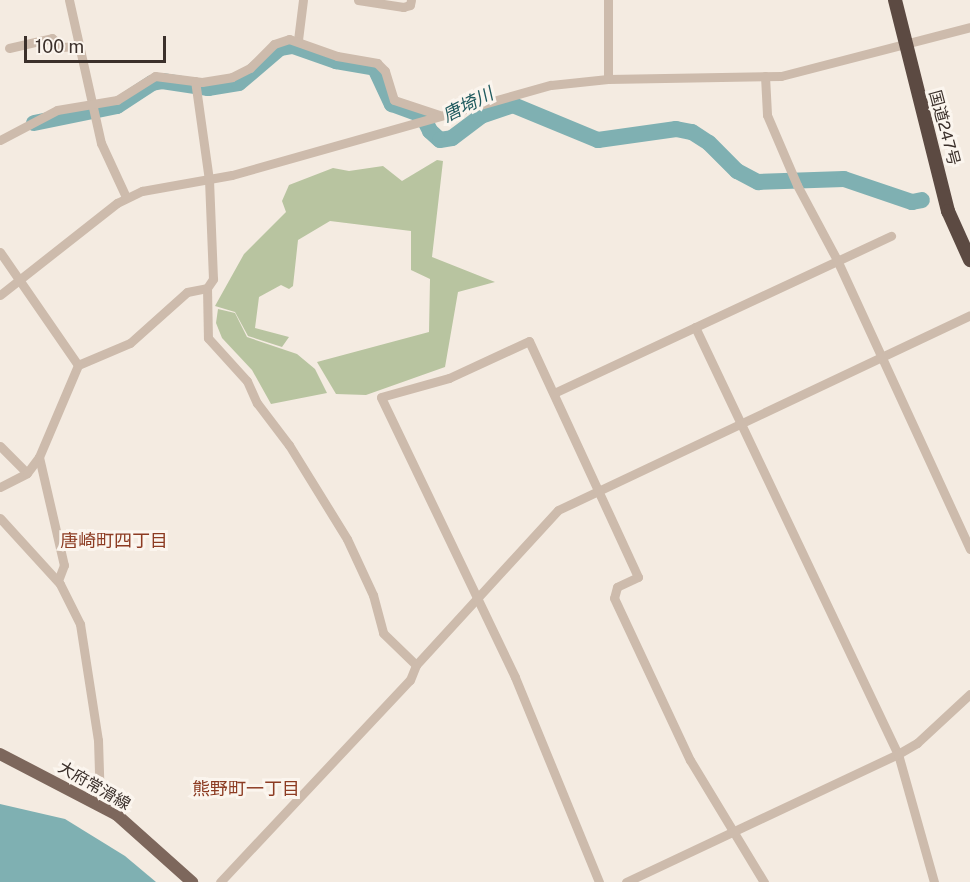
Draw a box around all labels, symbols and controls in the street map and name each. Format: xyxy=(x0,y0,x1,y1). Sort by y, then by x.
scale bar xyxy=(27,24,170,62)
text: 100 m xyxy=(35,36,84,57)
water label: 唐埼川 xyxy=(439,83,497,127)
street label: 国道247号 xyxy=(925,88,963,168)
district label: 唐崎町四丁目 xyxy=(60,530,168,552)
street label: 大府常滑線 xyxy=(55,758,133,814)
district label: 熊野町一丁目 xyxy=(192,778,300,800)

